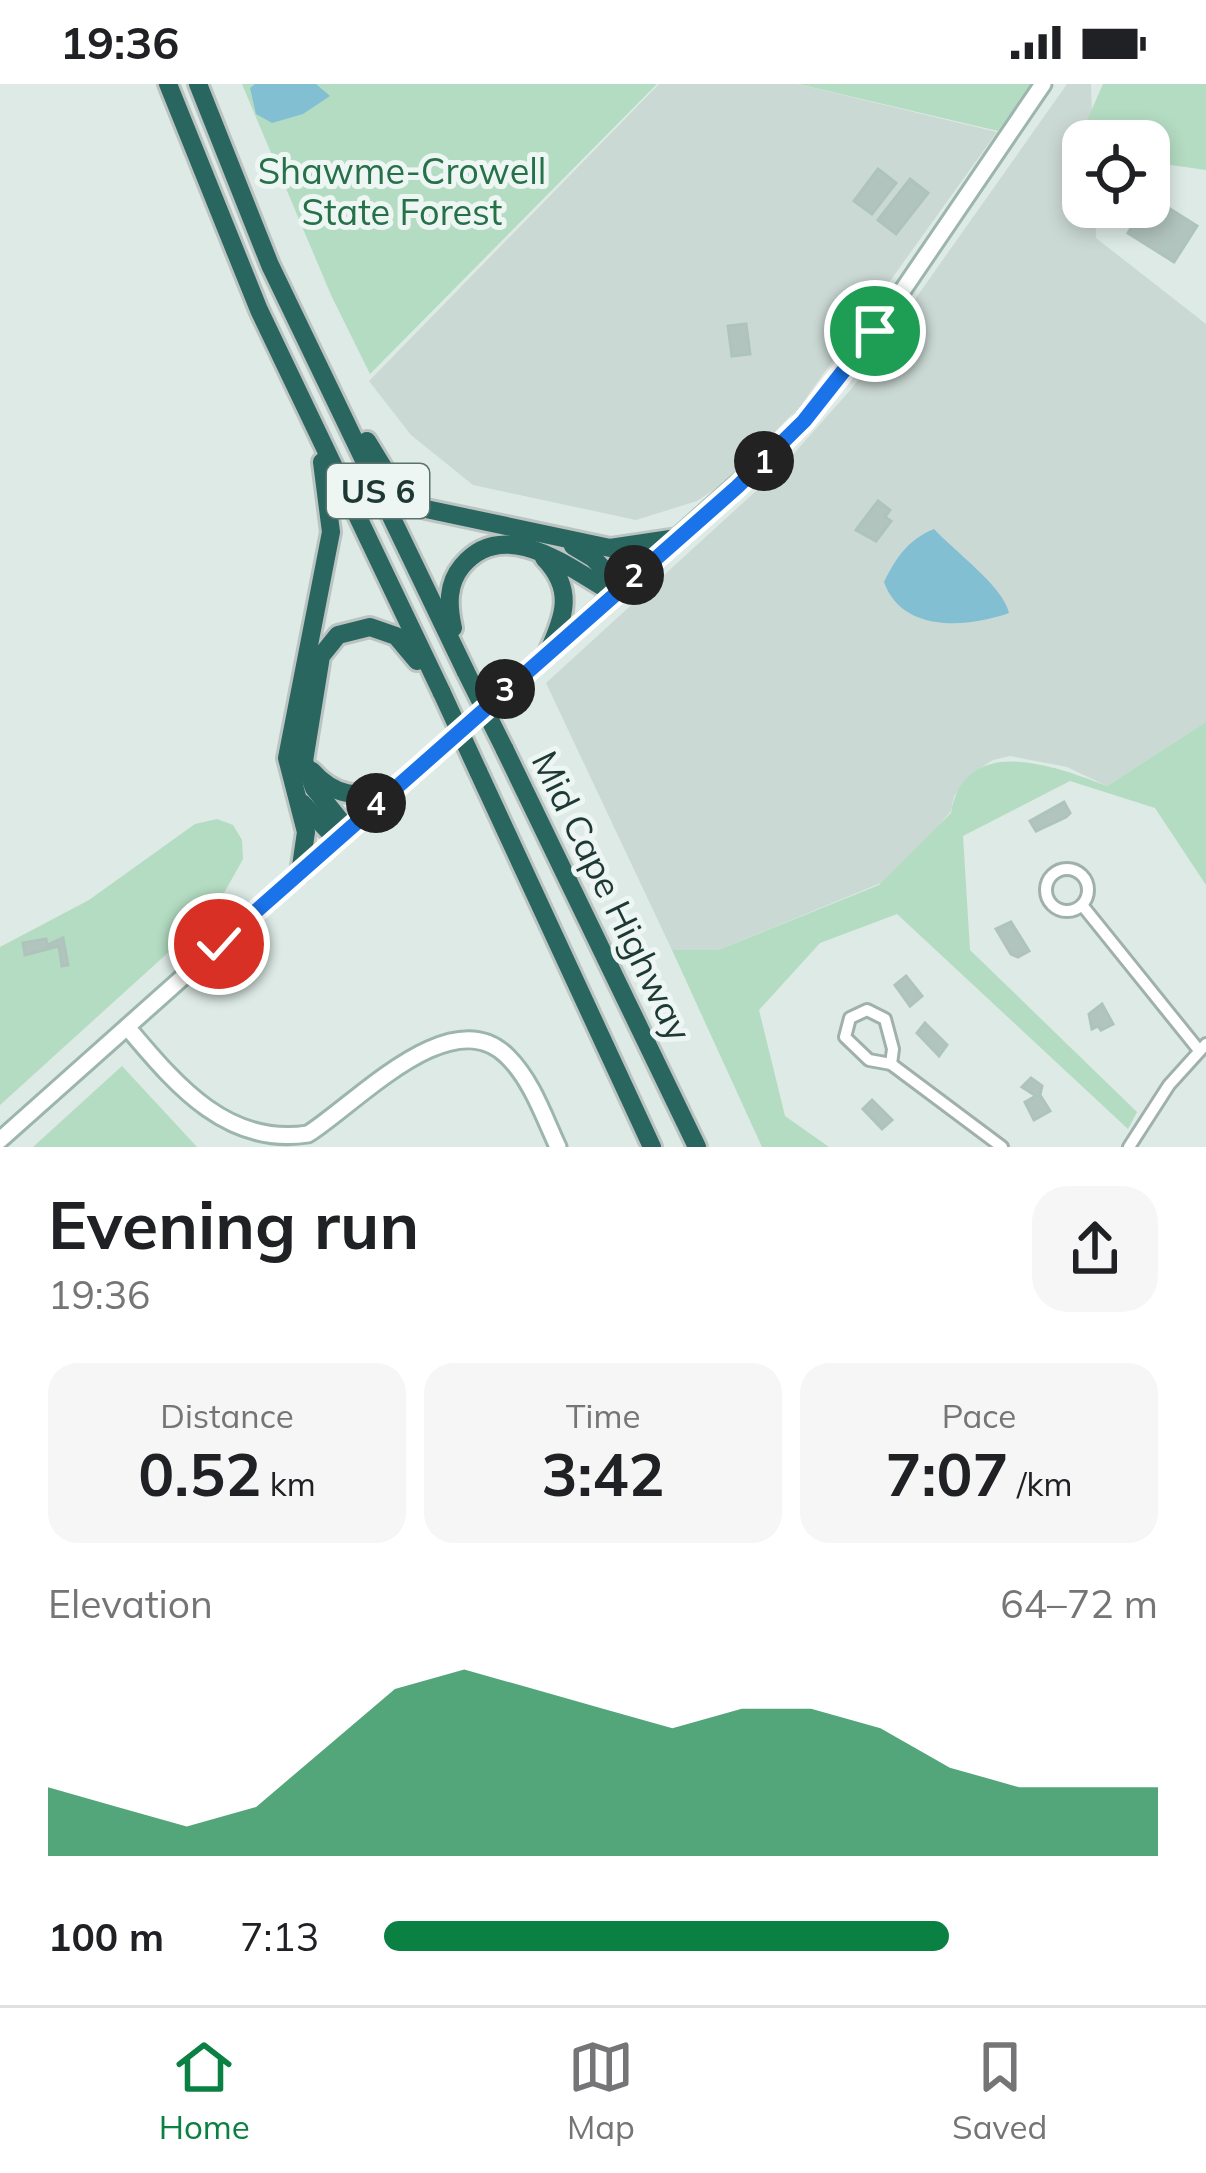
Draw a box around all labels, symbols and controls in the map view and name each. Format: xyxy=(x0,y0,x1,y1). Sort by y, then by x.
text: 19:36 xyxy=(60,14,179,70)
map controls xyxy=(1062,120,1170,228)
button: locate xyxy=(1062,120,1170,228)
park label: Shawme-Crowell State Forest xyxy=(258,148,546,234)
pin xyxy=(824,280,926,382)
icon: arrive xyxy=(842,298,908,364)
pin: 1 xyxy=(734,431,794,491)
text: 1 xyxy=(754,440,774,481)
road number: US 6 xyxy=(327,464,429,518)
pin: 2 xyxy=(604,545,664,605)
text: 2 xyxy=(624,554,644,595)
pin: 3 xyxy=(475,659,535,719)
text: 3 xyxy=(495,668,515,709)
street label: Mid Cape Highway xyxy=(523,744,702,1048)
pin: 4 xyxy=(346,773,406,833)
text: 4 xyxy=(366,782,386,823)
pin xyxy=(168,893,270,995)
icon: check xyxy=(186,911,252,977)
text: Evening run xyxy=(48,1183,419,1266)
button: share xyxy=(1032,1186,1158,1312)
text: 19:36 xyxy=(48,1270,151,1319)
text: Distance xyxy=(160,1395,294,1436)
text: Time xyxy=(566,1395,640,1436)
text: Pace xyxy=(942,1395,1016,1436)
text: 0.52 xyxy=(138,1436,261,1511)
text: 3:42 xyxy=(542,1436,664,1511)
text: 7:07 xyxy=(886,1436,1008,1511)
text: km xyxy=(261,1463,316,1504)
text: /km xyxy=(1008,1463,1072,1504)
text: Elevation xyxy=(48,1579,213,1628)
text: 64–72 m xyxy=(1000,1579,1158,1628)
text: 100 m xyxy=(48,1912,164,1961)
text: 7:13 xyxy=(240,1912,319,1961)
tab: Home xyxy=(159,2034,250,2147)
tab: Map xyxy=(567,2034,635,2147)
tab: Saved xyxy=(952,2034,1047,2147)

